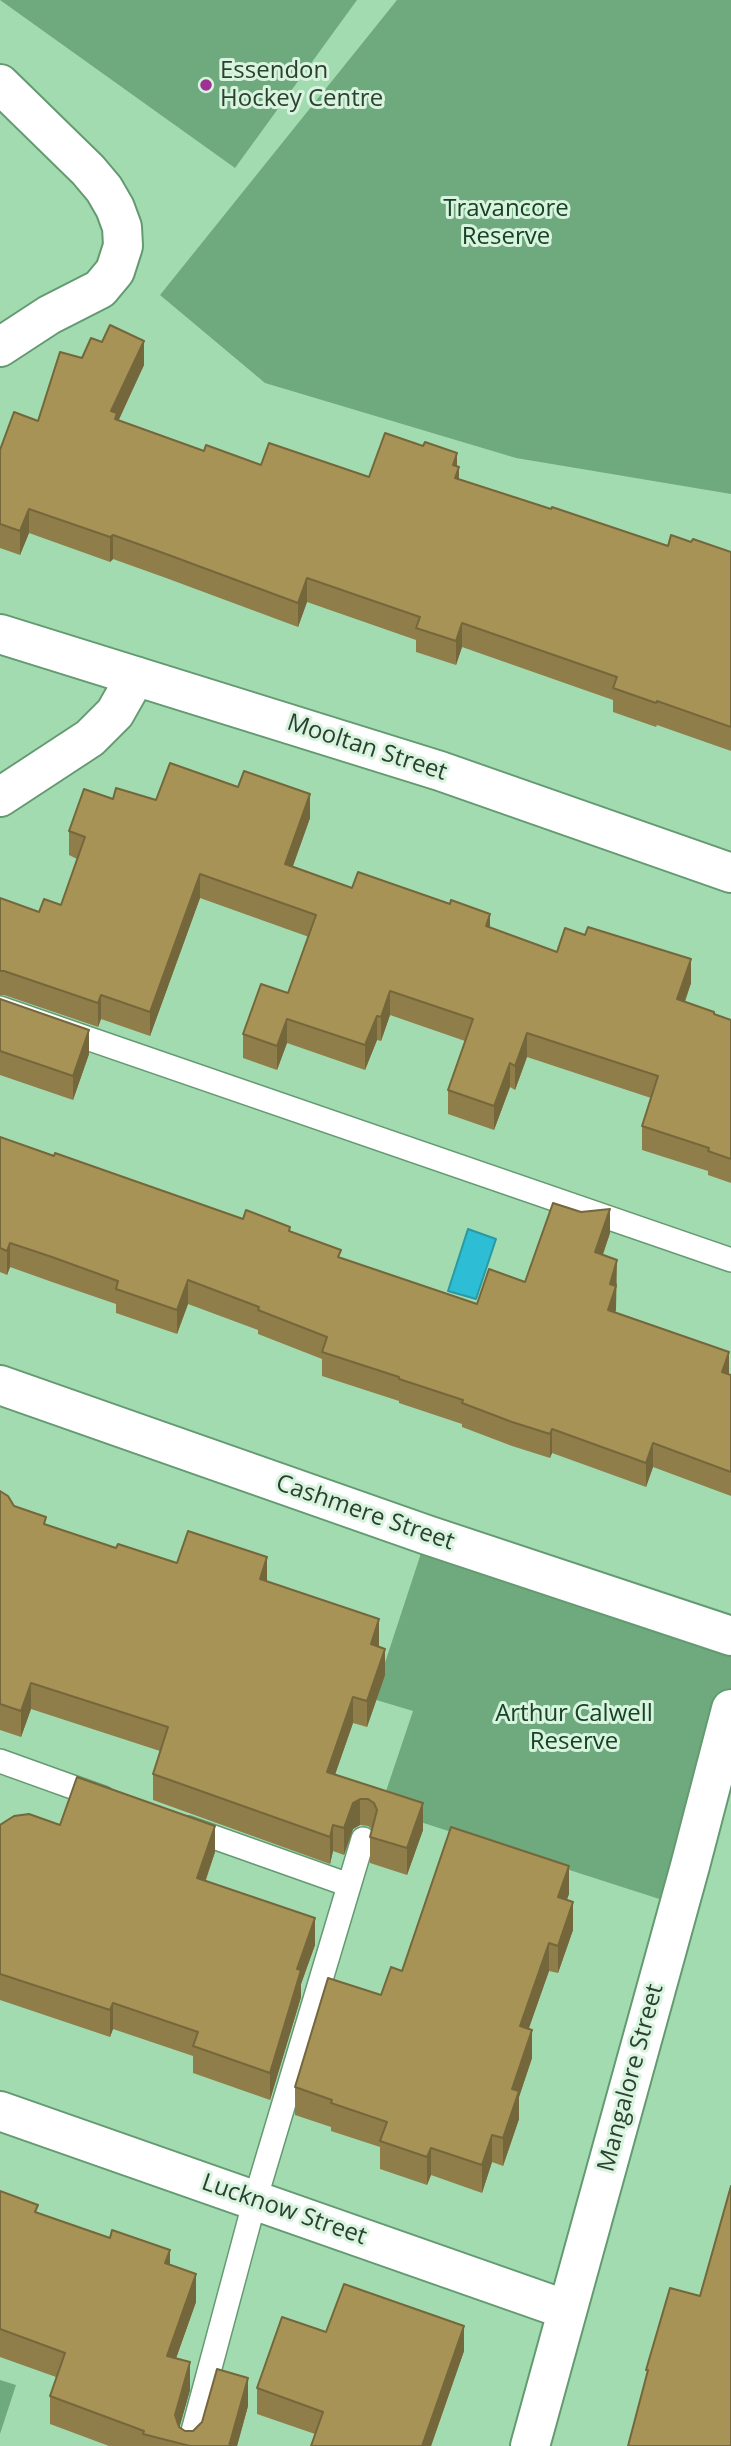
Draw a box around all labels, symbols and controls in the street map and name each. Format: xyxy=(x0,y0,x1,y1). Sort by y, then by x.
place label: Essendon Hockey Centre xyxy=(220,57,383,113)
marker: Essendon Hockey Centre xyxy=(198,77,214,93)
park label: Travancore Reserve xyxy=(443,195,569,251)
street label: Mooltan Street xyxy=(283,709,451,787)
street label: Cashmere Street xyxy=(272,1469,458,1557)
park label: Arthur Calwell Reserve xyxy=(495,1700,653,1756)
street label: Mangalore Street xyxy=(592,1981,670,2175)
street label: Lucknow Street xyxy=(198,2168,370,2252)

